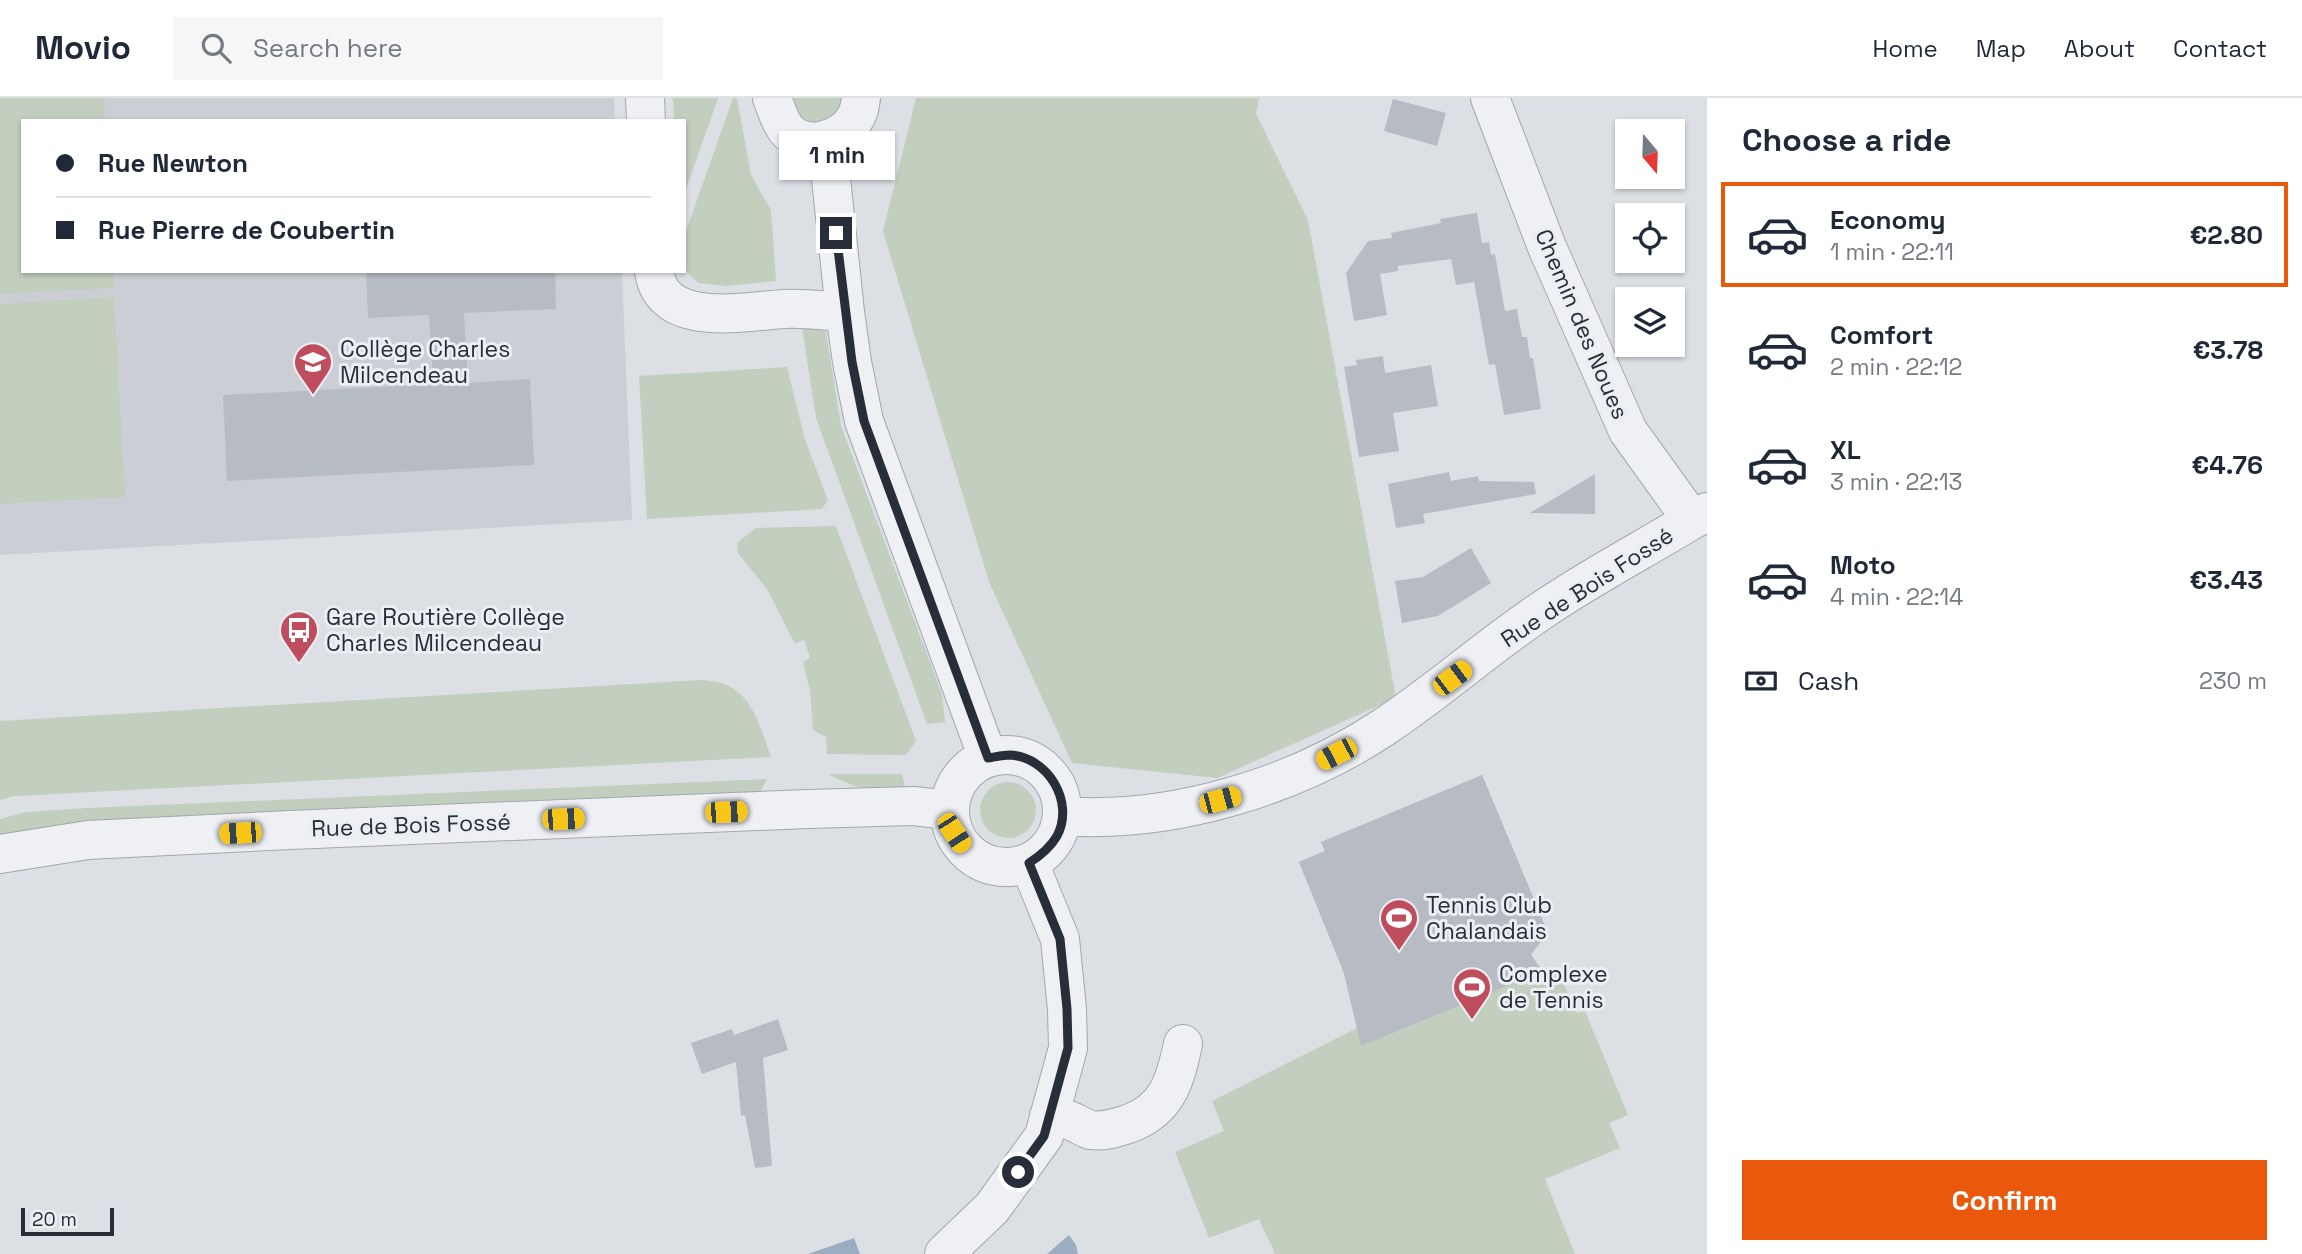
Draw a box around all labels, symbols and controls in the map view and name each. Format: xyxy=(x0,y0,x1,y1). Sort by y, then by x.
search box xyxy=(173,17,663,80)
text: Movio xyxy=(35,27,131,69)
icon: search xyxy=(197,29,235,67)
text: Search here xyxy=(253,31,403,65)
text: Home xyxy=(1872,33,1938,64)
text: Map xyxy=(1976,33,2026,64)
text: About xyxy=(2064,33,2135,64)
text: Contact xyxy=(2173,33,2267,64)
north arrow xyxy=(1615,119,1685,189)
map controls xyxy=(1615,119,1685,357)
text: Choose a ride xyxy=(1742,120,1952,160)
callout: 1 min xyxy=(778,131,894,180)
text: 1 min xyxy=(809,140,865,170)
text: Rue Newton xyxy=(98,146,248,180)
button: locate xyxy=(1615,203,1685,273)
icon: car xyxy=(1746,203,1809,266)
text: Economy xyxy=(1830,203,1946,237)
text: Rue Pierre de Coubertin xyxy=(98,213,395,247)
route end xyxy=(820,217,852,249)
text: €2.80 xyxy=(2190,218,2263,252)
street label: Chemin des Noues xyxy=(1528,224,1636,424)
text: 1 min · 22:11 xyxy=(1830,237,1954,267)
button: layers xyxy=(1615,287,1685,357)
icon: car xyxy=(1746,318,1809,381)
text: Comfort xyxy=(1830,318,1933,352)
text: €3.78 xyxy=(2193,333,2263,367)
place label: Collège Charles Milcendeau xyxy=(340,334,510,390)
school or university icon: Collège Charles Milcendeau xyxy=(292,341,334,396)
text: 2 min · 22:12 xyxy=(1830,352,1962,382)
icon: car xyxy=(1746,433,1809,496)
text: XL xyxy=(1830,433,1861,467)
text: €4.76 xyxy=(2192,448,2263,482)
text: 3 min · 22:13 xyxy=(1830,467,1963,497)
street label: Rue de Bois Fossé xyxy=(1495,520,1679,654)
icon: car xyxy=(1746,548,1809,611)
text: Moto xyxy=(1830,548,1896,582)
text: €3.43 xyxy=(2189,563,2263,597)
text: 4 min · 22:14 xyxy=(1830,582,1963,612)
place label: Gare Routière Collège Charles Milcendeau xyxy=(326,602,565,658)
bus stop icon: Gare Routière Collège Charles Milcendeau xyxy=(278,609,320,664)
car xyxy=(1429,657,1476,699)
icon: cash xyxy=(1742,662,1780,700)
text: Cash xyxy=(1798,664,1859,698)
text: 230 m xyxy=(2199,666,2267,696)
car xyxy=(1313,735,1360,773)
car xyxy=(1197,784,1244,816)
car xyxy=(705,801,748,823)
street label: Rue de Bois Fossé xyxy=(311,807,511,843)
car xyxy=(542,808,585,830)
car xyxy=(934,810,975,856)
car xyxy=(219,821,262,845)
place label: Tennis Club Chalandais xyxy=(1426,890,1552,946)
sports icon: Tennis Club Chalandais xyxy=(1378,897,1420,952)
place label: Complexe de Tennis xyxy=(1499,959,1608,1015)
sports icon: Complexe de Tennis xyxy=(1451,966,1493,1021)
route start xyxy=(1002,1156,1034,1188)
button: Confirm xyxy=(1742,1160,2267,1240)
scale bar xyxy=(21,1205,114,1237)
text: 20 m xyxy=(32,1207,77,1232)

